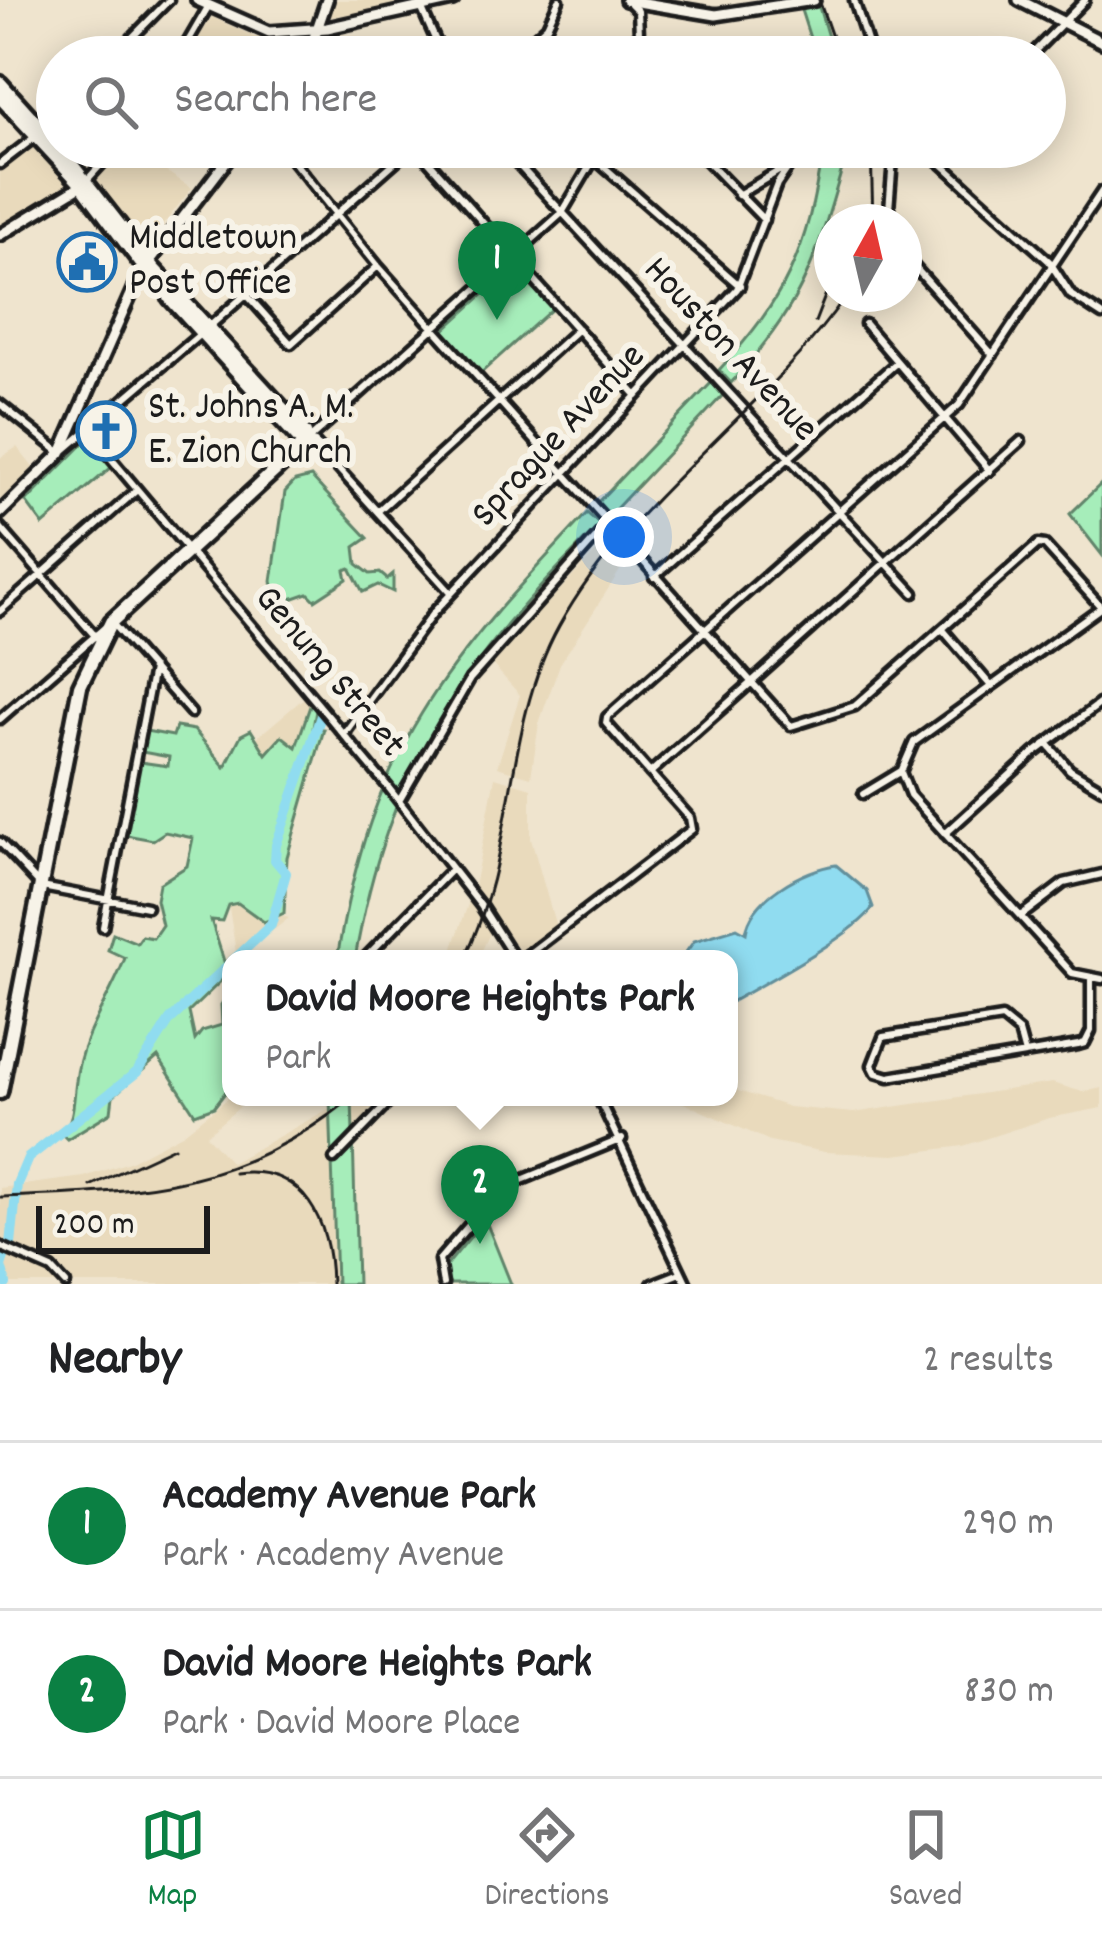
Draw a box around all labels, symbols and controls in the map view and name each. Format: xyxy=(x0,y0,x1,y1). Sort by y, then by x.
search box xyxy=(36,36,1066,168)
icon: search xyxy=(78,69,144,135)
text: Search here xyxy=(174,70,377,134)
north arrow xyxy=(814,204,922,312)
place label: Middletown Post Office xyxy=(129,213,297,313)
pin: 1 xyxy=(458,221,536,320)
public building icon: Middletown Post Office xyxy=(56,231,118,293)
street label: Houston Avenue xyxy=(628,246,830,456)
street label: Sprague Avenue xyxy=(460,332,660,542)
place label: St. Johns A. M. E. Zion Church xyxy=(148,382,354,482)
church icon: St. Johns A. M. E. Zion Church xyxy=(75,400,137,462)
your location xyxy=(594,507,654,567)
street label: Genung Street xyxy=(239,575,417,771)
popup xyxy=(222,950,738,1106)
text: David Moore Heights Park xyxy=(265,969,695,1033)
text: Park xyxy=(265,1033,332,1088)
pin: 2 xyxy=(441,1145,519,1244)
scale bar xyxy=(36,1200,210,1253)
text: 200 m xyxy=(54,1203,135,1250)
text: Nearby xyxy=(48,1326,181,1398)
text: 2 results xyxy=(923,1335,1054,1390)
text: Academy Avenue Park xyxy=(162,1466,536,1530)
text: 1 xyxy=(83,1498,91,1553)
text: 290 m xyxy=(962,1498,1054,1553)
text: Park · Academy Avenue xyxy=(162,1530,504,1585)
text: David Moore Heights Park xyxy=(162,1634,592,1698)
text: 2 xyxy=(78,1666,96,1721)
text: 830 m xyxy=(964,1666,1054,1721)
text: Park · David Moore Place xyxy=(162,1698,521,1753)
tab: Map xyxy=(140,1802,206,1921)
tab: Directions xyxy=(485,1802,610,1921)
tab: Saved xyxy=(889,1802,962,1921)

